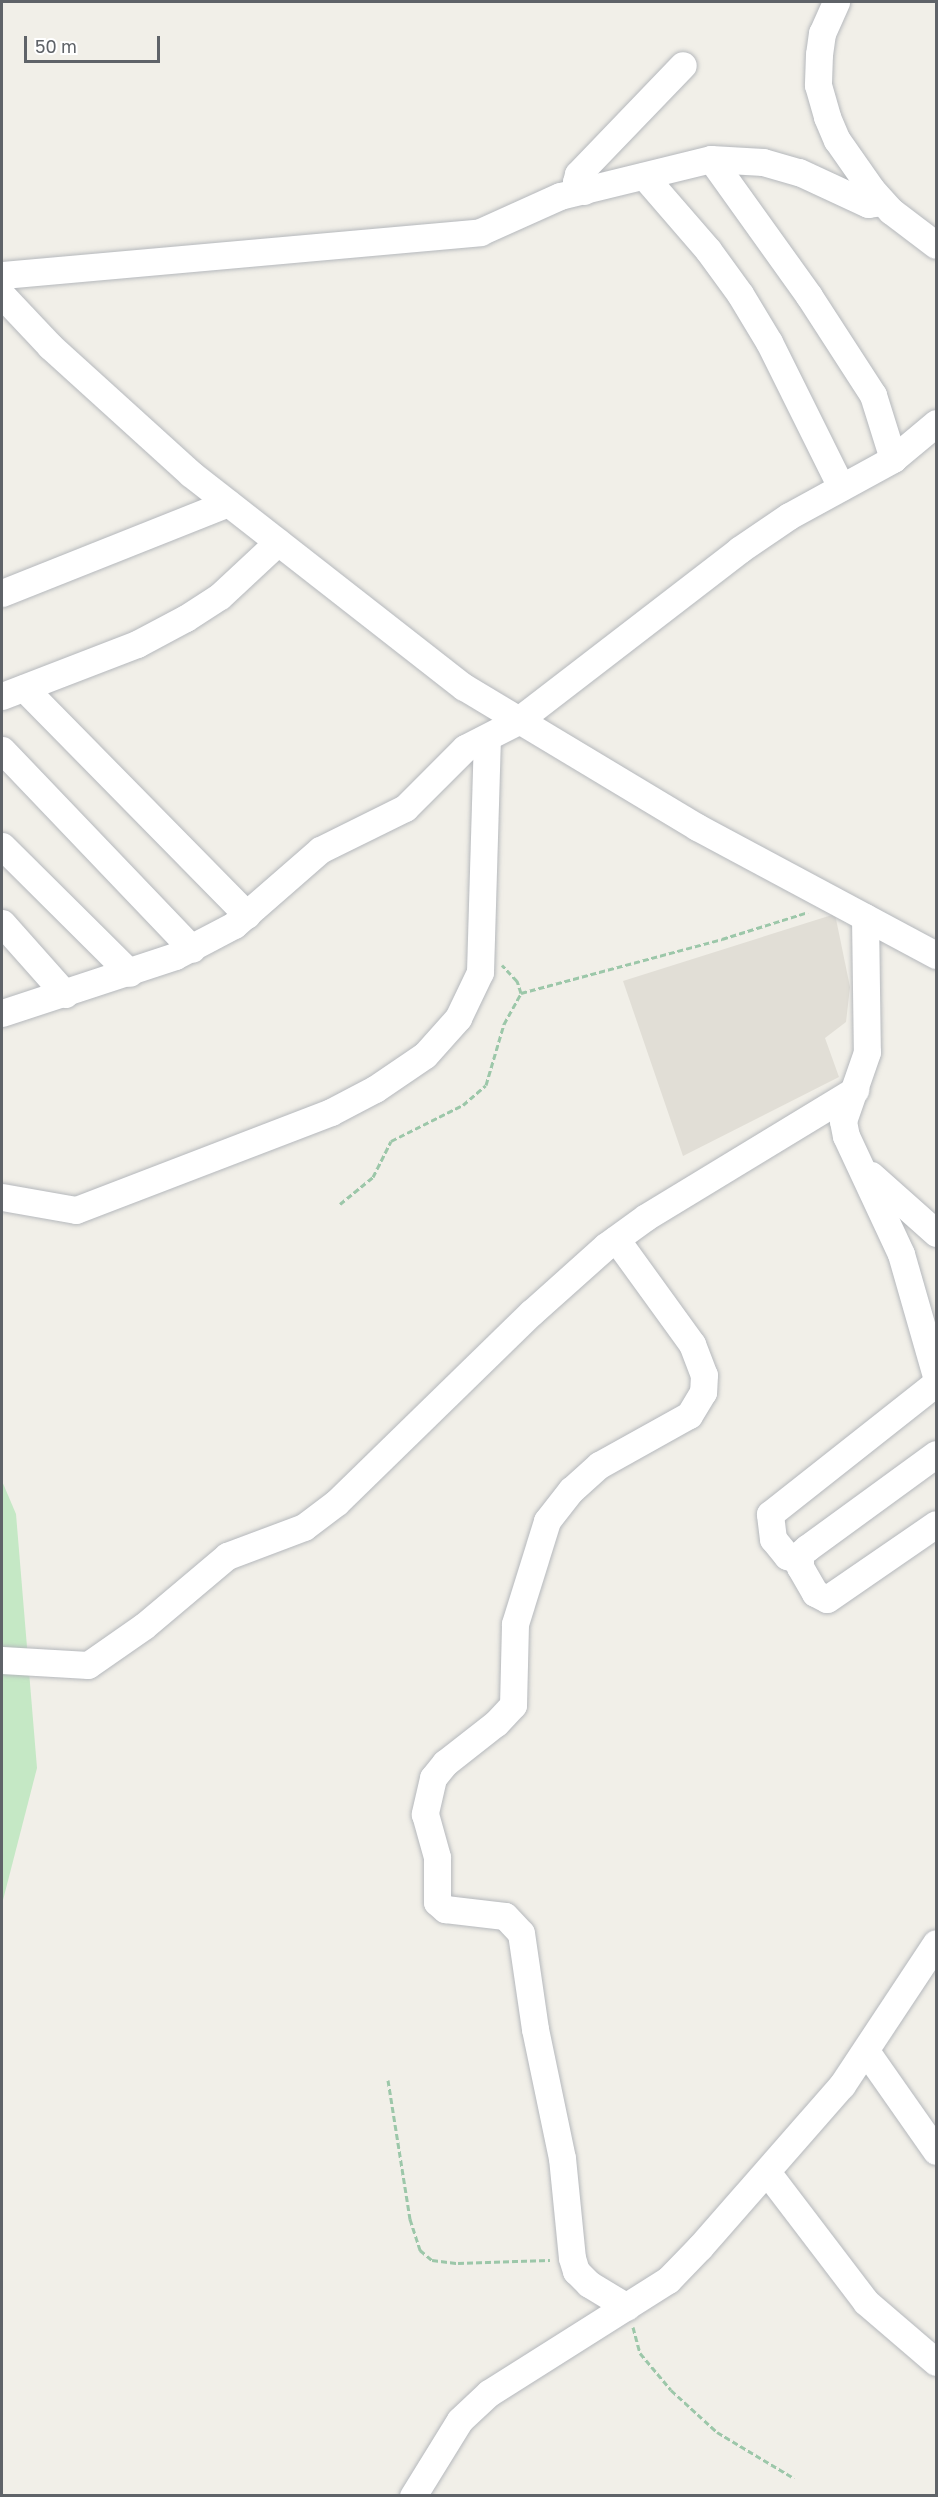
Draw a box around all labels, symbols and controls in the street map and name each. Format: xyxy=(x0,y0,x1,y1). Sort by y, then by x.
scale bar xyxy=(27,24,164,62)
text: 50 m xyxy=(35,35,77,57)

